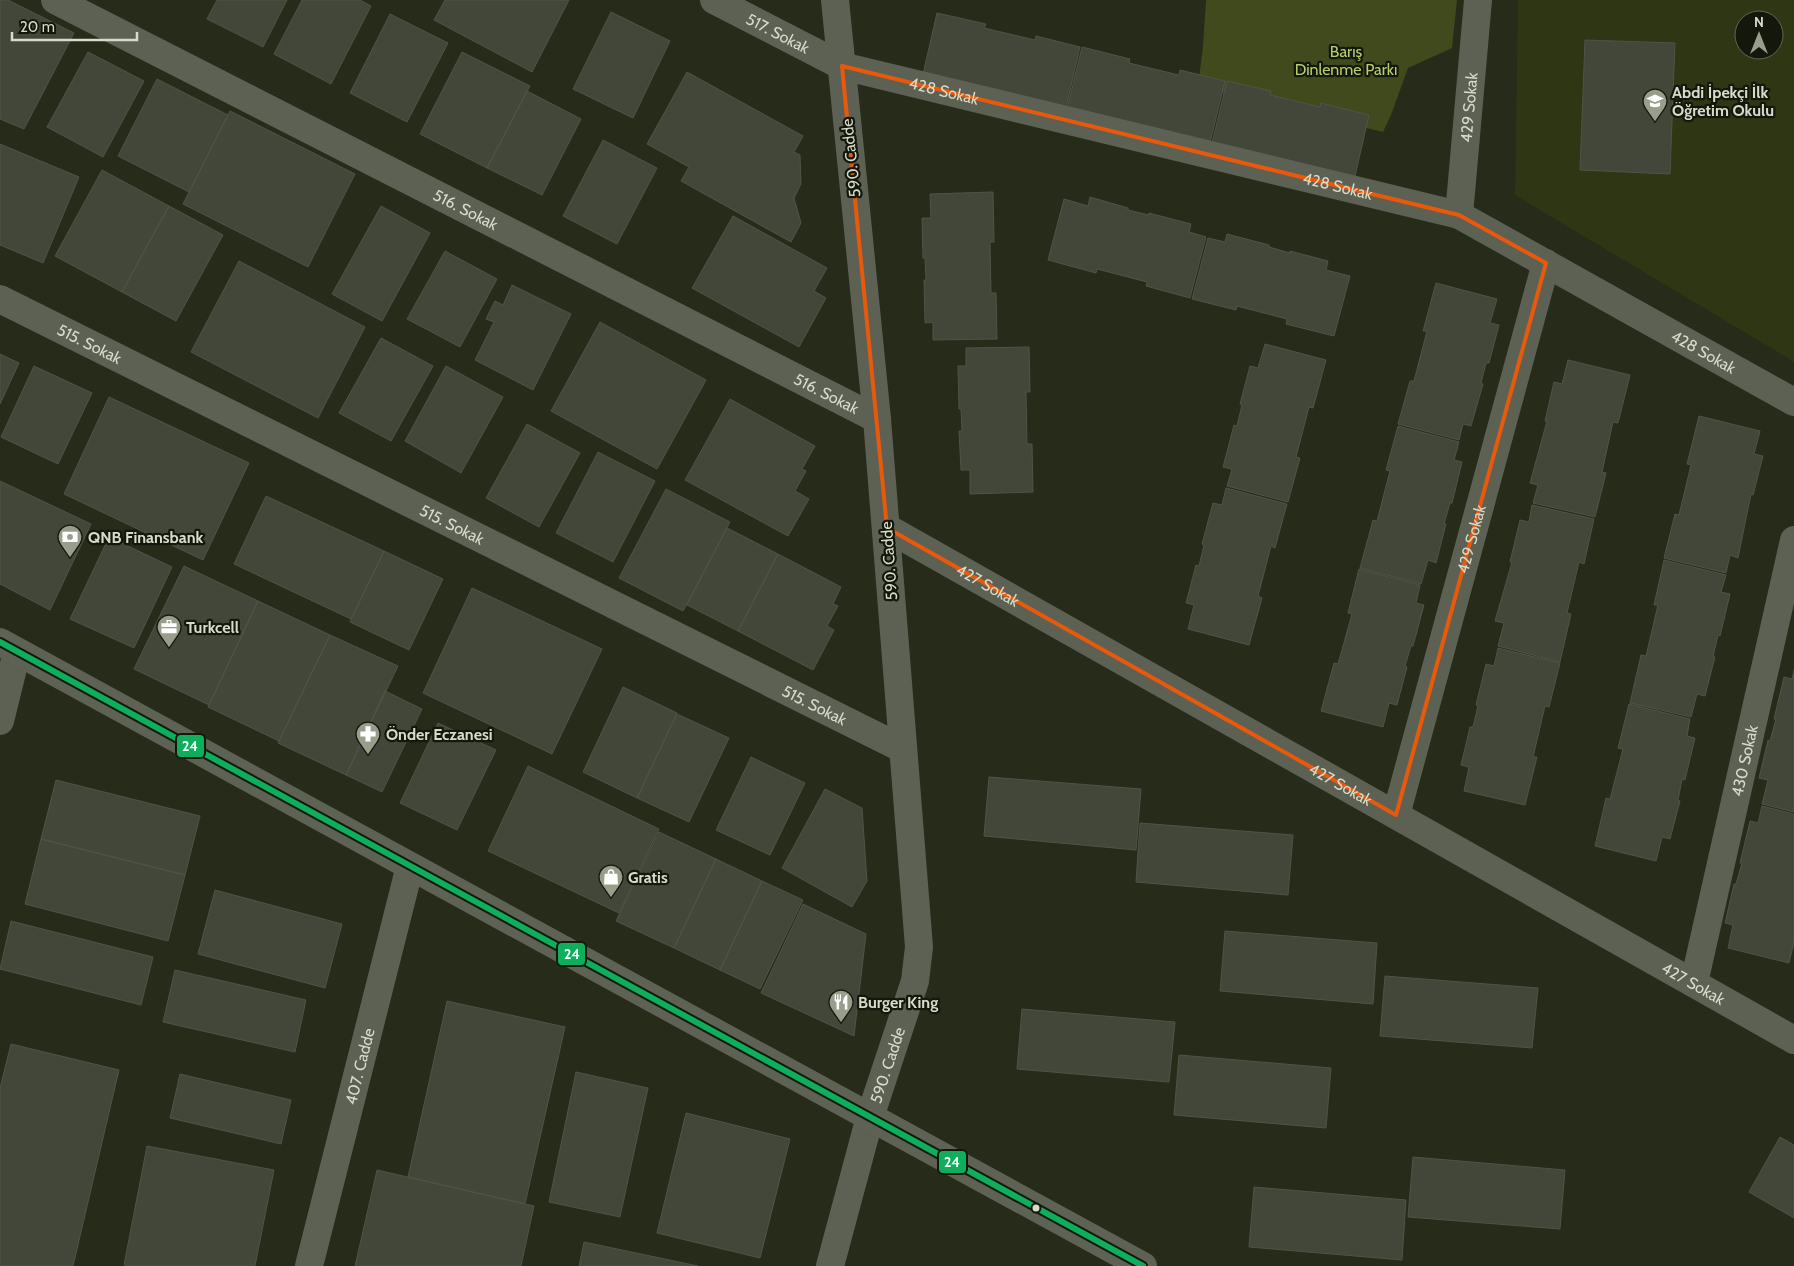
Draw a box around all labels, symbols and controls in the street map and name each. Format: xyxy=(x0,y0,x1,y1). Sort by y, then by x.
street label: 517. Sokak xyxy=(743,9,813,57)
scale bar xyxy=(12,10,138,42)
north arrow xyxy=(1734,10,1784,60)
text: N xyxy=(1754,13,1764,31)
text: 20 m xyxy=(20,18,55,36)
park label: Barış Dinlenme Parkı xyxy=(1295,42,1397,79)
street label: 429 Sokak xyxy=(1456,71,1481,143)
street label: 428 Sokak xyxy=(907,73,982,108)
place label: Abdi İpekçi İlk Öğretim Okulu xyxy=(1672,83,1774,120)
school or university icon: Abdi İpekçi İlk Öğretim Okulu xyxy=(1642,88,1668,122)
street label: 590. Cadde xyxy=(837,118,865,198)
street label: 428 Sokak xyxy=(1301,168,1375,203)
street label: 516. Sokak xyxy=(430,185,502,234)
street label: 515. Sokak xyxy=(54,320,126,368)
street label: 428 Sokak xyxy=(1668,326,1740,378)
street label: 516. Sokak xyxy=(791,369,863,418)
street label: 515. Sokak xyxy=(417,500,488,549)
street label: 429 Sokak xyxy=(1453,502,1490,576)
street label: 590. Cadde xyxy=(877,521,901,601)
bank icon: QNB Finansbank xyxy=(57,524,83,558)
place label: QNB Finansbank xyxy=(88,528,204,547)
street label: 427 Sokak xyxy=(953,560,1024,611)
office icon: Turkcell xyxy=(156,614,182,648)
place label: Turkcell xyxy=(186,618,239,637)
street label: 515. Sokak xyxy=(779,681,851,729)
pharmacy icon: Önder Eczanesi xyxy=(355,721,381,755)
street label: 430 Sokak xyxy=(1727,722,1762,798)
place label: Önder Eczanesi xyxy=(386,725,493,744)
line badge: 24 xyxy=(176,734,205,758)
text: 24 xyxy=(182,737,198,755)
street label: 427 Sokak xyxy=(1306,759,1376,810)
shop icon: Gratis xyxy=(598,864,624,898)
place label: Gratis xyxy=(628,868,668,887)
line badge: 24 xyxy=(557,942,586,966)
text: 24 xyxy=(564,945,580,963)
street label: 427 Sokak xyxy=(1658,958,1729,1009)
restaurant icon: Burger King xyxy=(828,989,854,1023)
place label: Burger King xyxy=(858,993,938,1012)
street label: 590. Cadde xyxy=(866,1025,909,1106)
street label: 407. Cadde xyxy=(341,1026,378,1106)
line badge: 24 xyxy=(938,1150,967,1174)
text: 24 xyxy=(944,1153,960,1171)
unlabelled marker xyxy=(1031,1203,1041,1213)

